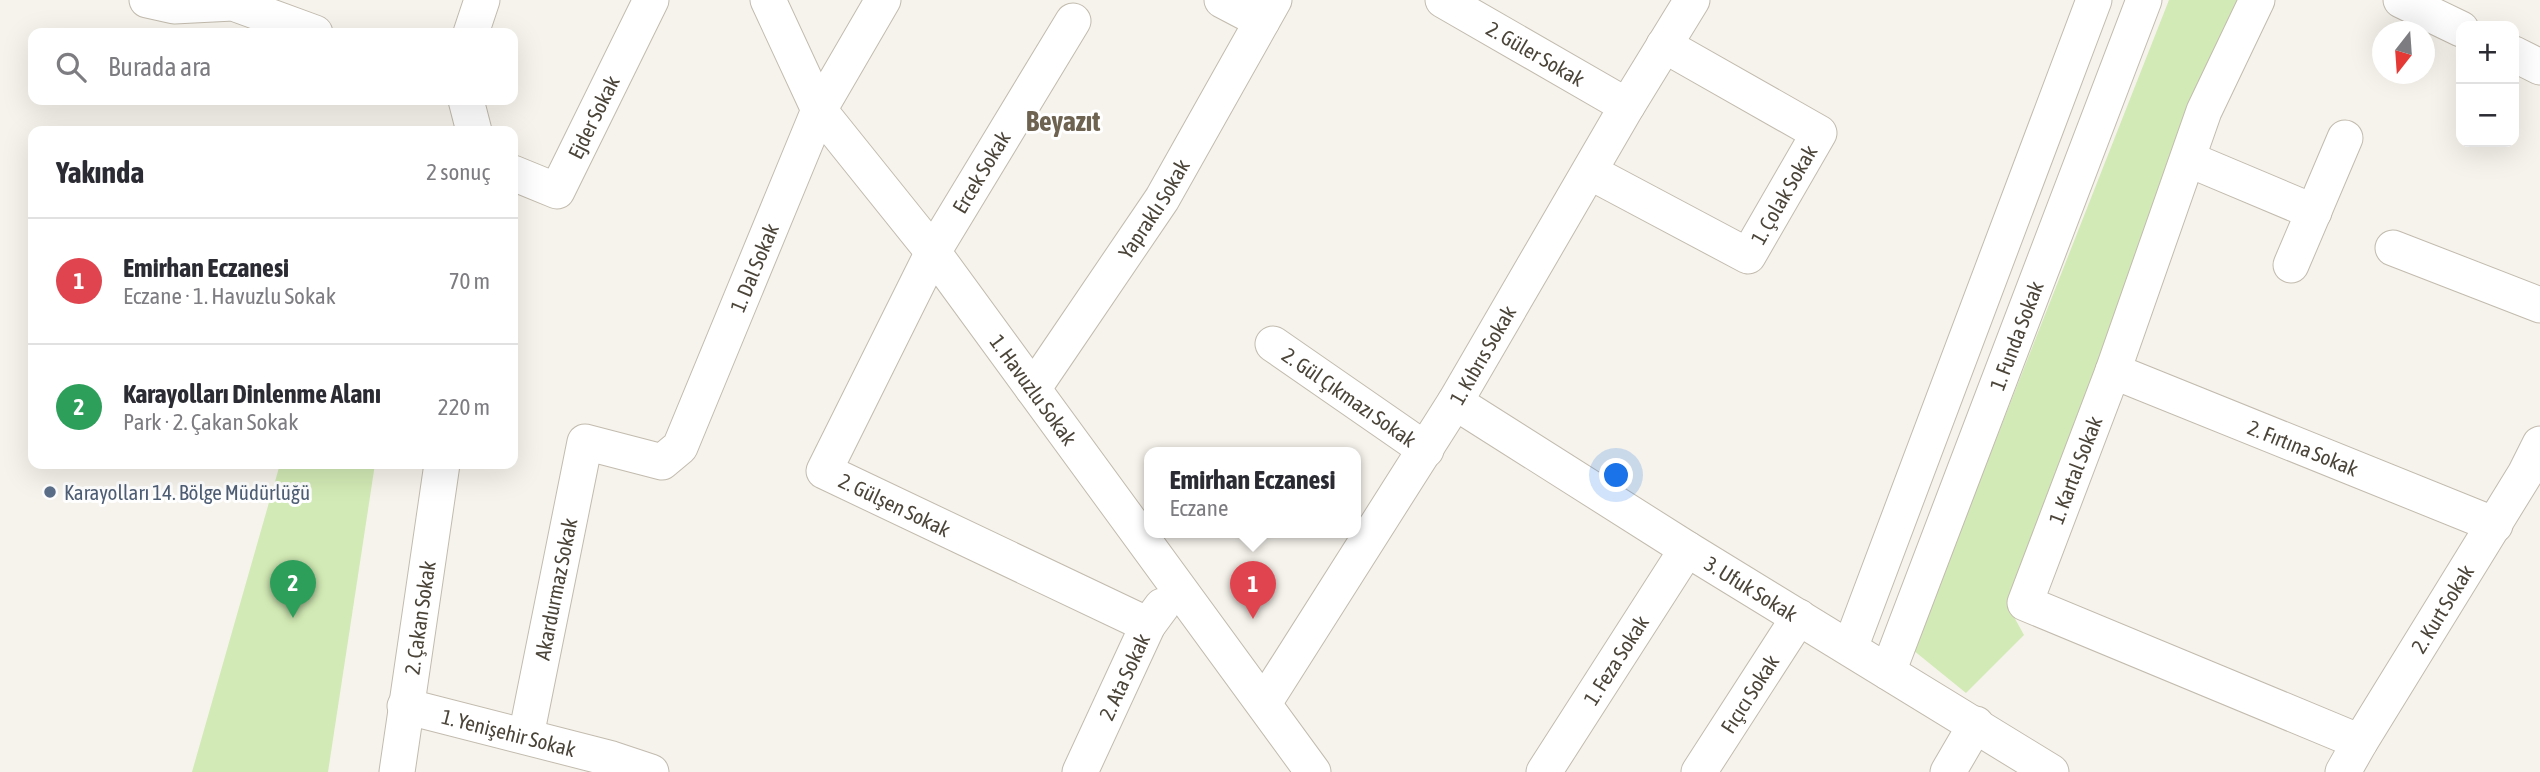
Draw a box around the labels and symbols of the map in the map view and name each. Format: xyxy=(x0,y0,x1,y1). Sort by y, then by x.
street label: 2. Güler Sokak xyxy=(1483,16,1589,91)
north arrow xyxy=(2372,21,2435,84)
street label: Ejder Sokak xyxy=(563,72,624,162)
district label: Beyazıt xyxy=(1026,105,1100,137)
street label: Ercek Sokak xyxy=(947,127,1015,217)
street label: 1. Çolak Sokak xyxy=(1746,141,1821,248)
street label: Yapraklı Sokak xyxy=(1113,155,1194,263)
street label: 1. Dal Sokak xyxy=(725,220,783,315)
street label: 1. Funda Sokak xyxy=(1985,278,2048,393)
street label: 1. Kıbrıs Sokak xyxy=(1444,301,1520,408)
street label: 1. Havuzlu Sokak xyxy=(986,330,1082,450)
street label: 2. Gül Çıkmazı Sokak xyxy=(1278,342,1421,452)
street label: 1. Kartal Sokak xyxy=(2043,413,2107,527)
street label: 2. Fırtına Sokak xyxy=(2245,415,2362,481)
your location xyxy=(1599,458,1633,492)
street label: 2. Gülşen Sokak xyxy=(835,468,954,541)
place label: Karayolları 14. Bölge Müdürlüğü xyxy=(64,480,310,504)
marker: Karayolları 14. Bölge Müdürlüğü xyxy=(42,484,58,500)
street label: Akardurmaz Sokak xyxy=(530,516,581,662)
street label: 3. Ufuk Sokak xyxy=(1701,551,1802,626)
street label: 2. Çakan Sokak xyxy=(399,559,440,676)
pin: 2 xyxy=(270,560,316,618)
street label: 2. Kurt Sokak xyxy=(2406,560,2478,657)
pin: 1 xyxy=(1230,561,1276,619)
street label: 1. Feza Sokak xyxy=(1578,611,1653,709)
street label: 2. Ata Sokak xyxy=(1094,630,1154,724)
street label: Fıçıcı Sokak xyxy=(1715,650,1783,738)
street label: 1. Yenişehir Sokak xyxy=(439,704,578,761)

